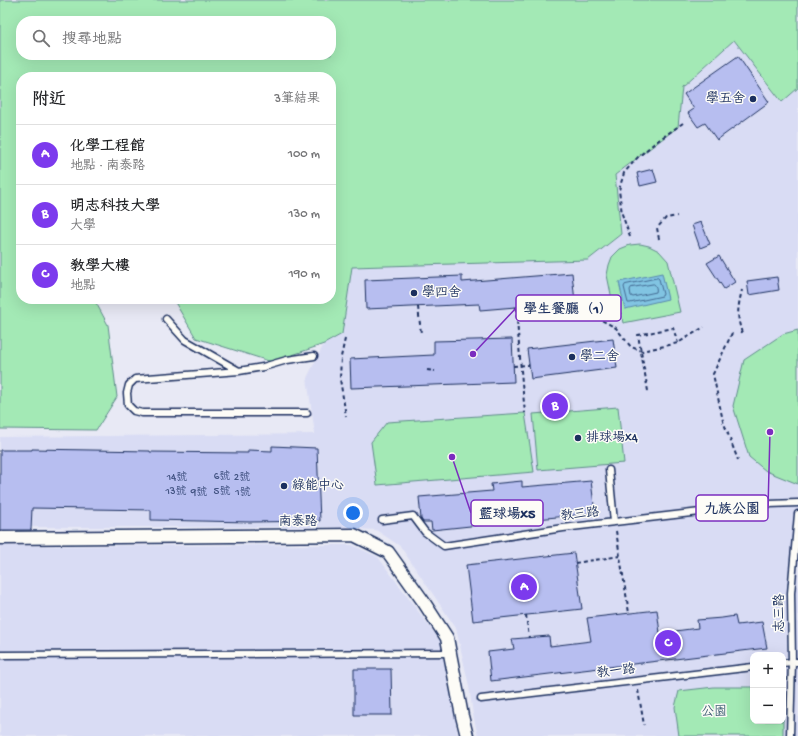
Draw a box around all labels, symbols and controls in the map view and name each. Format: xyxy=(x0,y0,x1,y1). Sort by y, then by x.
search box xyxy=(16,16,336,60)
icon: search xyxy=(30,27,52,49)
text: 搜尋地點 xyxy=(62,31,122,49)
place label: 學五舍 xyxy=(706,90,745,107)
text: 附近 xyxy=(32,91,66,111)
text: 3筆結果 xyxy=(274,92,320,107)
marker: 學五舍 xyxy=(748,94,758,104)
text: 化學工程館 xyxy=(70,138,145,156)
text: A xyxy=(41,147,49,162)
text: 100 m xyxy=(288,147,320,162)
text: 地點 · 南泰路 xyxy=(70,159,145,174)
text: 明志科技大學 xyxy=(70,198,160,216)
text: B xyxy=(42,207,48,222)
text: 130 m xyxy=(288,207,320,222)
text: 大學 xyxy=(70,219,96,234)
text: 教學大樓 xyxy=(70,258,130,276)
text: C xyxy=(41,267,49,282)
text: 190 m xyxy=(289,267,320,282)
text: 地點 xyxy=(70,279,96,294)
place label: 學四舍 xyxy=(422,284,461,301)
marker: 學四舍 xyxy=(409,288,419,298)
callout: 學生餐廳（1） xyxy=(516,295,621,321)
text: 學生餐廳（1） xyxy=(523,301,613,319)
place label: 學二舍 xyxy=(580,348,619,365)
marker: 學二舍 xyxy=(567,352,577,362)
pin: B xyxy=(542,391,568,421)
place label: 排球場x4 xyxy=(586,430,638,446)
marker: 排球場x4 xyxy=(573,433,583,443)
house number: 6號 xyxy=(214,470,230,483)
house number: 14號 xyxy=(166,471,187,484)
house number: 2號 xyxy=(234,471,250,484)
place label: 綠能中心 xyxy=(292,477,344,494)
marker: 綠能中心 xyxy=(279,481,289,491)
house number: 13號 xyxy=(164,485,187,498)
house number: 5號 xyxy=(214,485,230,498)
house number: 9號 xyxy=(190,486,207,499)
house number: 1號 xyxy=(234,486,251,499)
callout: 九族公園 xyxy=(696,495,768,521)
callout: 籃球場x5 xyxy=(471,500,543,526)
text: 九族公園 xyxy=(704,501,760,519)
your location xyxy=(343,503,363,523)
street label: 教三路 xyxy=(560,504,600,525)
text: 籃球場x5 xyxy=(479,506,536,524)
street label: 南泰路 xyxy=(278,514,318,530)
pin: A xyxy=(511,572,537,602)
street label: 志三路 xyxy=(772,593,788,633)
pin: C xyxy=(655,628,681,658)
map controls xyxy=(750,652,786,724)
button: + xyxy=(750,652,786,688)
street label: 教一路 xyxy=(596,661,636,682)
button: − xyxy=(750,688,786,724)
park label: 公園 xyxy=(701,704,727,720)

